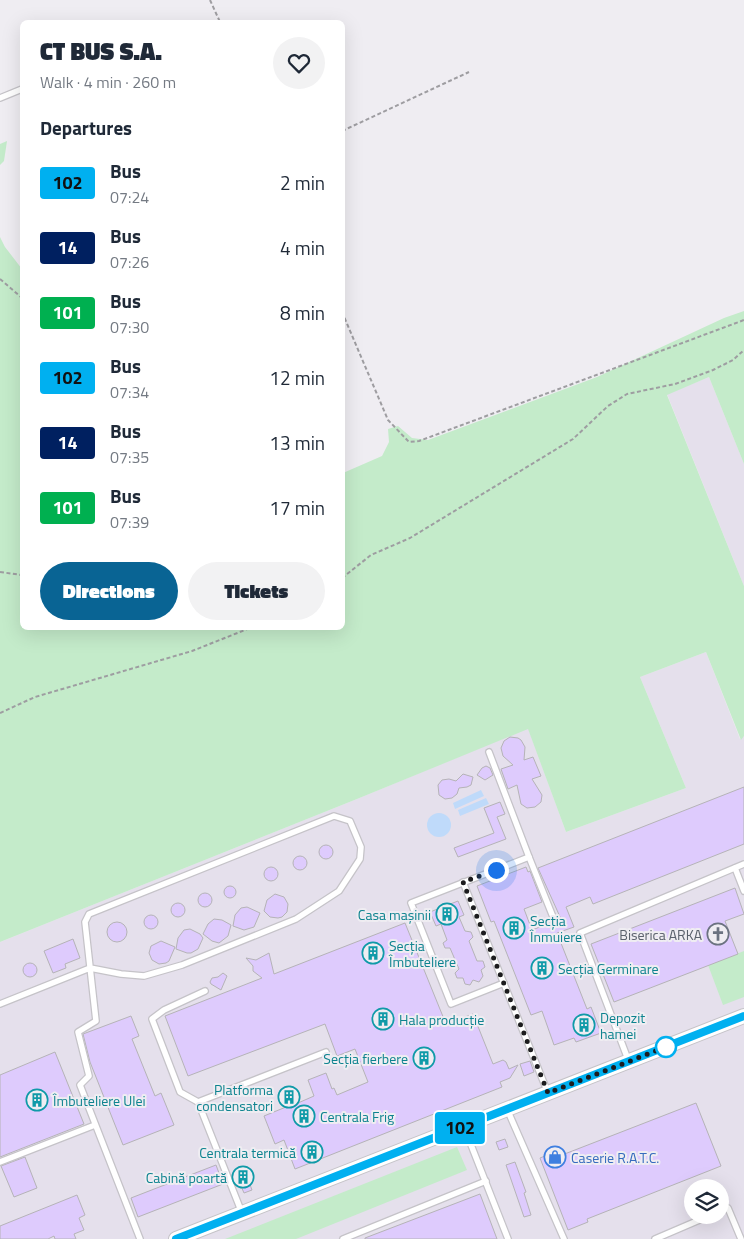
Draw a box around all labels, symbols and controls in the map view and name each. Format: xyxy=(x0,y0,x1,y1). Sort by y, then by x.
text: CT BUS S.A. xyxy=(40,33,162,69)
button: heart xyxy=(273,37,325,89)
text: Walk · 4 min · 260 m xyxy=(40,70,176,94)
text: Departures xyxy=(40,113,132,142)
text: Bus xyxy=(110,156,141,185)
text: 2 min xyxy=(280,168,325,197)
text: 102 xyxy=(52,169,83,196)
text: 07:24 xyxy=(110,185,149,209)
text: Bus xyxy=(110,221,141,250)
text: 4 min xyxy=(280,233,325,262)
text: 14 xyxy=(57,234,78,261)
text: 07:26 xyxy=(110,250,149,274)
text: Bus xyxy=(110,286,141,315)
text: 8 min xyxy=(280,298,325,327)
text: 101 xyxy=(52,299,83,326)
text: 07:30 xyxy=(110,315,149,339)
text: Bus xyxy=(110,351,141,380)
text: 12 min xyxy=(269,363,325,392)
text: 102 xyxy=(52,364,83,391)
text: 07:34 xyxy=(110,380,149,404)
text: Bus xyxy=(110,416,141,445)
text: 13 min xyxy=(269,428,325,457)
text: 14 xyxy=(57,429,78,456)
text: 07:35 xyxy=(110,445,149,469)
text: Bus xyxy=(110,481,141,510)
text: 17 min xyxy=(269,493,325,522)
text: 101 xyxy=(52,494,83,521)
text: 07:39 xyxy=(110,510,149,534)
button: Directions xyxy=(40,562,178,620)
button: Tickets xyxy=(188,562,325,620)
your location xyxy=(484,858,509,883)
building icon: Casa mașinii xyxy=(435,902,459,926)
place label: Casa mașinii xyxy=(358,904,431,925)
place label: Secția Înmuiere xyxy=(529,910,582,947)
building icon: Secția Înmuiere xyxy=(502,916,526,940)
church icon: Biserica ARKA xyxy=(706,922,730,946)
place label: Biserica ARKA xyxy=(619,924,703,945)
place label: Secția Îmbuteliere xyxy=(388,935,456,972)
building icon: Secția Îmbuteliere xyxy=(361,941,385,965)
building icon: Secția Germinare xyxy=(530,956,554,980)
place label: Secția Germinare xyxy=(558,958,658,979)
building icon: Hala producție xyxy=(371,1007,395,1031)
place label: Depozit hamei xyxy=(600,1007,645,1044)
place label: Hala producție xyxy=(399,1009,484,1030)
building icon: Depozit hamei xyxy=(572,1013,596,1037)
unlabelled marker xyxy=(655,1036,677,1058)
building icon: Secția fierbere xyxy=(412,1046,436,1070)
place label: Secția fierbere xyxy=(323,1048,408,1069)
place label: Platforma condensatori xyxy=(196,1079,273,1116)
building icon: Platforma condensatori xyxy=(277,1085,301,1109)
building icon: Îmbuteliere Ulei xyxy=(25,1088,49,1112)
place label: Îmbuteliere Ulei xyxy=(52,1090,146,1111)
building icon: Centrala Frig xyxy=(292,1104,316,1128)
place label: Centrala Frig xyxy=(320,1106,394,1127)
line badge: 102 xyxy=(431,1112,489,1144)
text: 102 xyxy=(445,1114,475,1141)
building icon: Centrala termică xyxy=(300,1140,324,1164)
place label: Centrala termică xyxy=(199,1142,296,1163)
shop icon: Caserie R.A.T.C. xyxy=(543,1145,567,1169)
place label: Caserie R.A.T.C. xyxy=(571,1147,659,1168)
building icon: Cabină poartă xyxy=(231,1165,255,1189)
place label: Cabină poartă xyxy=(146,1167,227,1188)
map controls xyxy=(684,1179,729,1224)
button: layers xyxy=(684,1179,729,1224)

